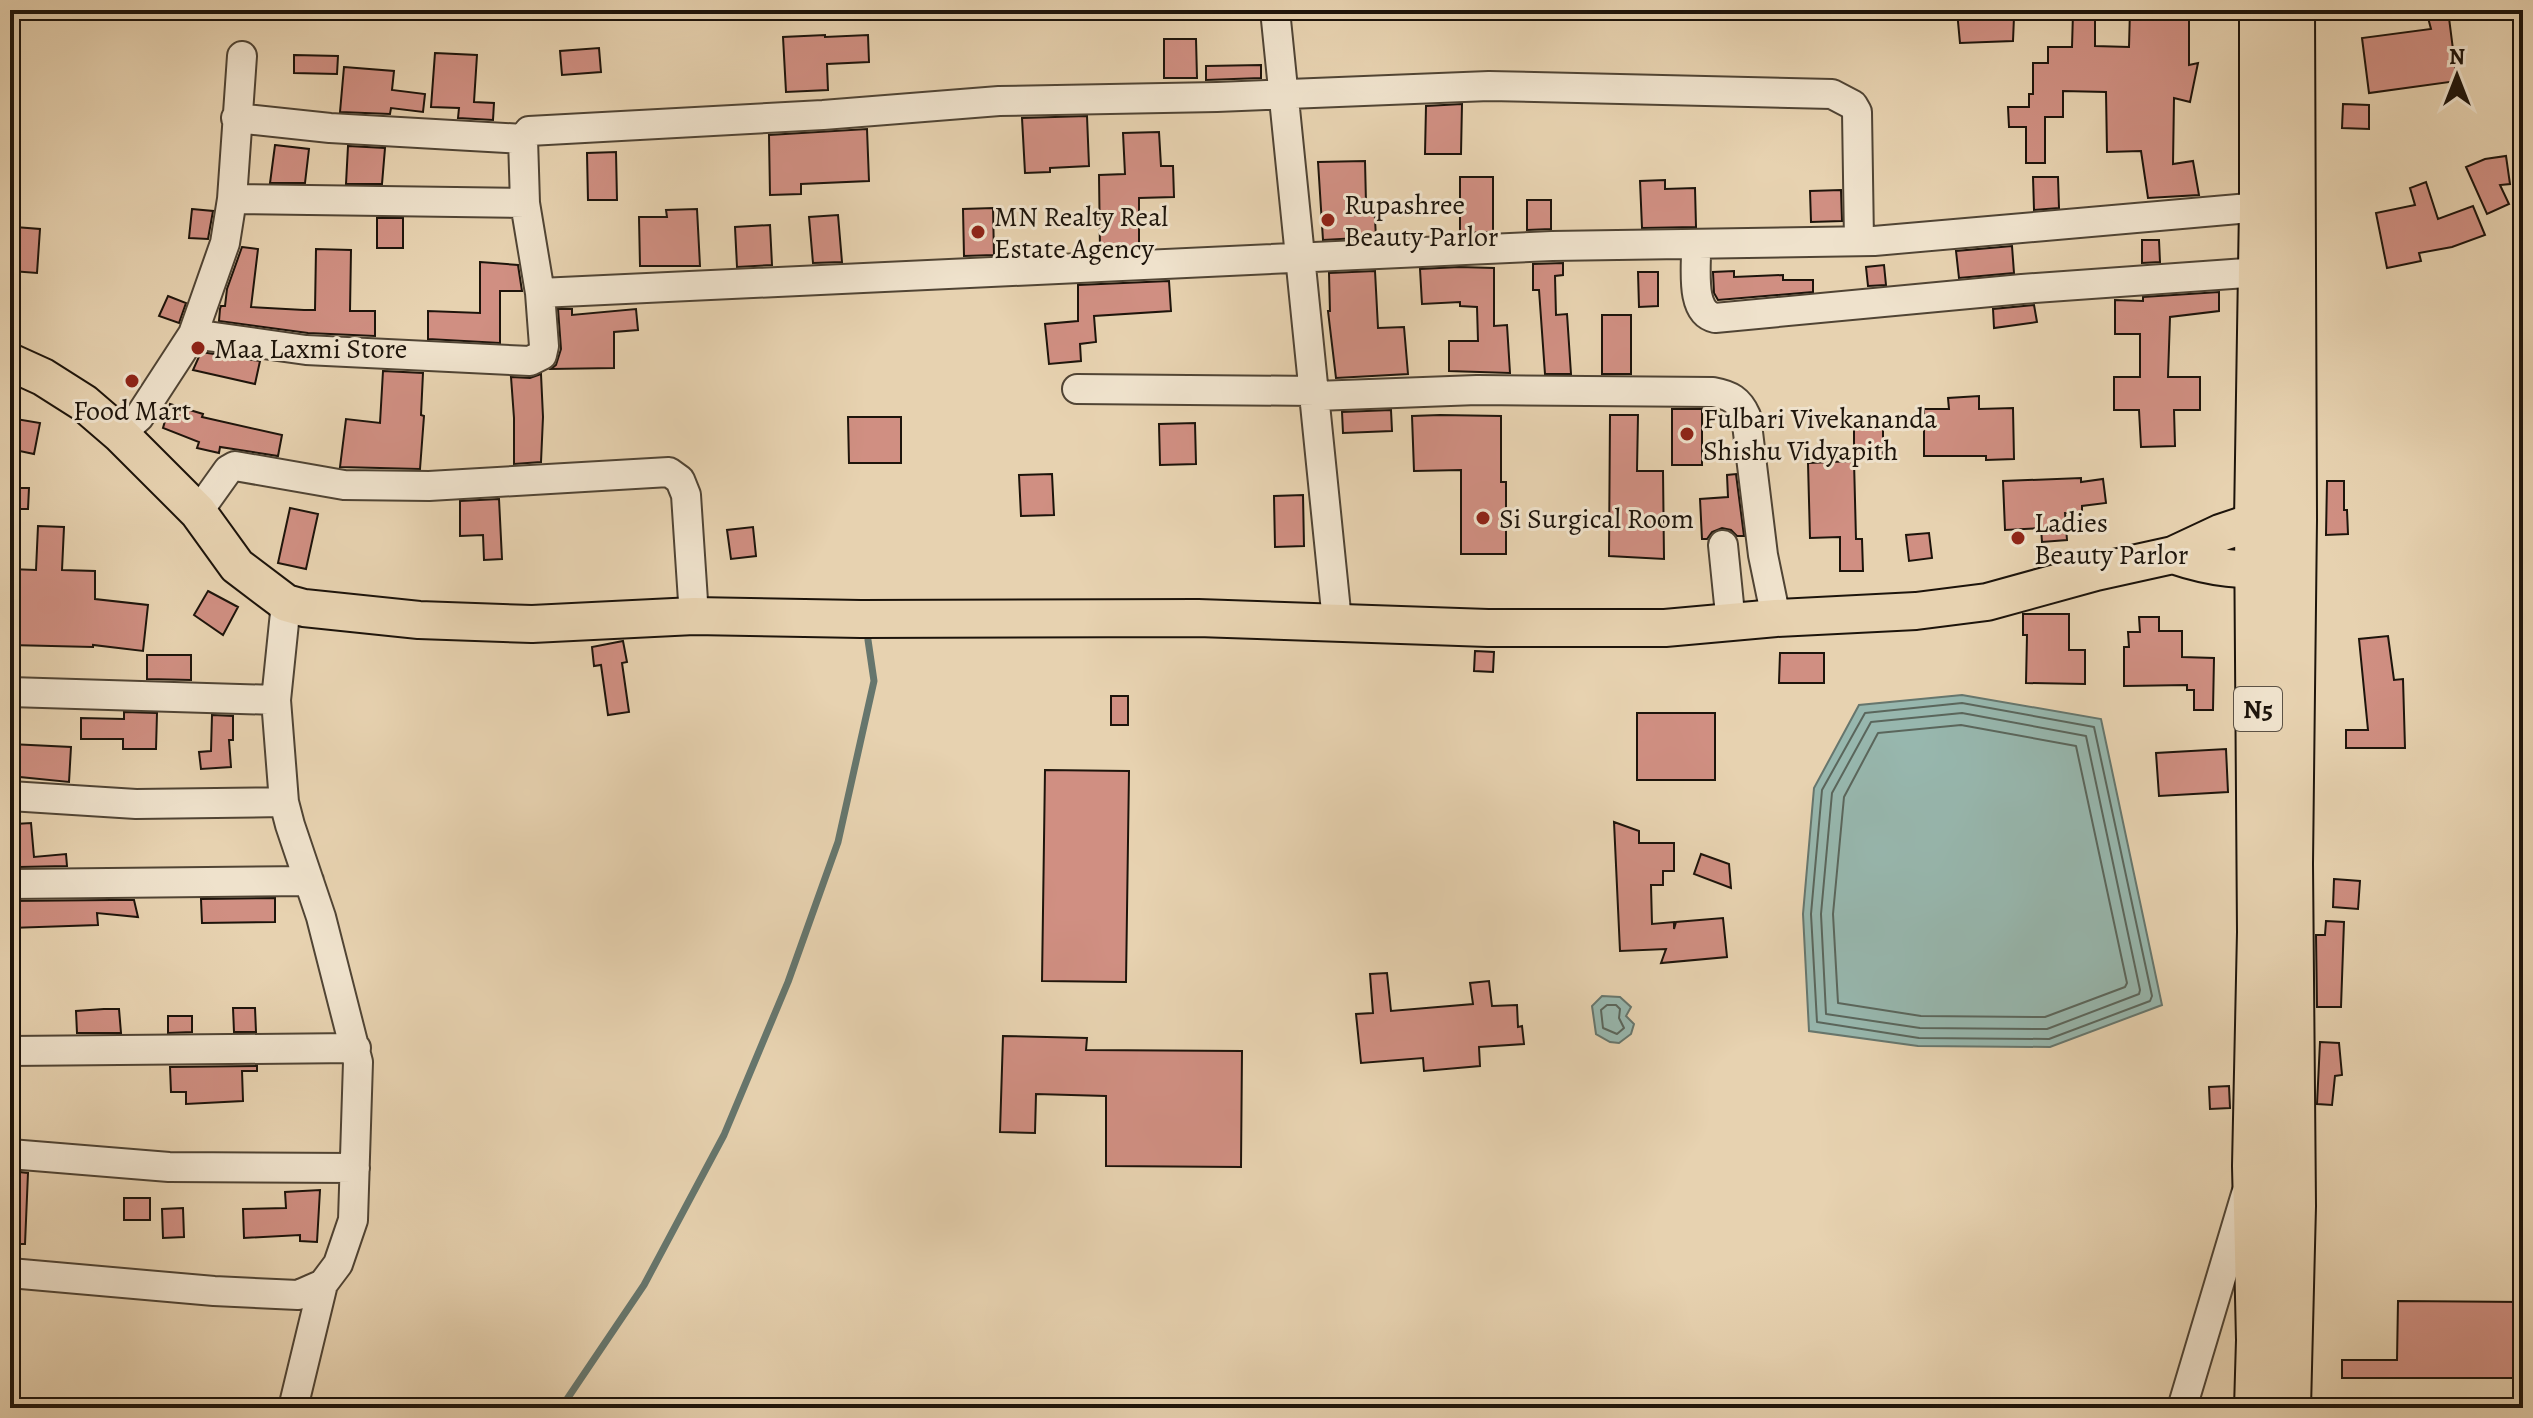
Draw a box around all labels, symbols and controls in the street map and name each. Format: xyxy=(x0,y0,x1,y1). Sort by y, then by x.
north arrow xyxy=(2417,36,2497,116)
text: N xyxy=(2449,42,2465,72)
place label: Rupashree Beauty Parlor xyxy=(1344,186,1499,256)
place label: MN Realty Real Estate Agency xyxy=(994,198,1168,268)
marker: Rupashree Beauty Parlor xyxy=(1319,211,1337,229)
marker: MN Realty Real Estate Agency xyxy=(969,223,987,241)
place label: Maa Laxmi Store xyxy=(214,330,407,368)
marker: Maa Laxmi Store xyxy=(189,339,207,357)
marker: Food Mart xyxy=(123,372,141,390)
place label: Food Mart xyxy=(73,392,191,430)
place label: Fulbari Vivekananda Shishu Vidyapith xyxy=(1703,400,1937,470)
marker: Fulbari Vivekananda Shishu Vidyapith xyxy=(1678,425,1696,443)
place label: Si Surgical Room xyxy=(1499,500,1694,538)
place label: Ladies Beauty Parlor xyxy=(2034,504,2189,574)
marker: Si Surgical Room xyxy=(1474,509,1492,527)
marker: Ladies Beauty Parlor xyxy=(2009,529,2027,547)
road number: N5 xyxy=(2234,687,2282,731)

